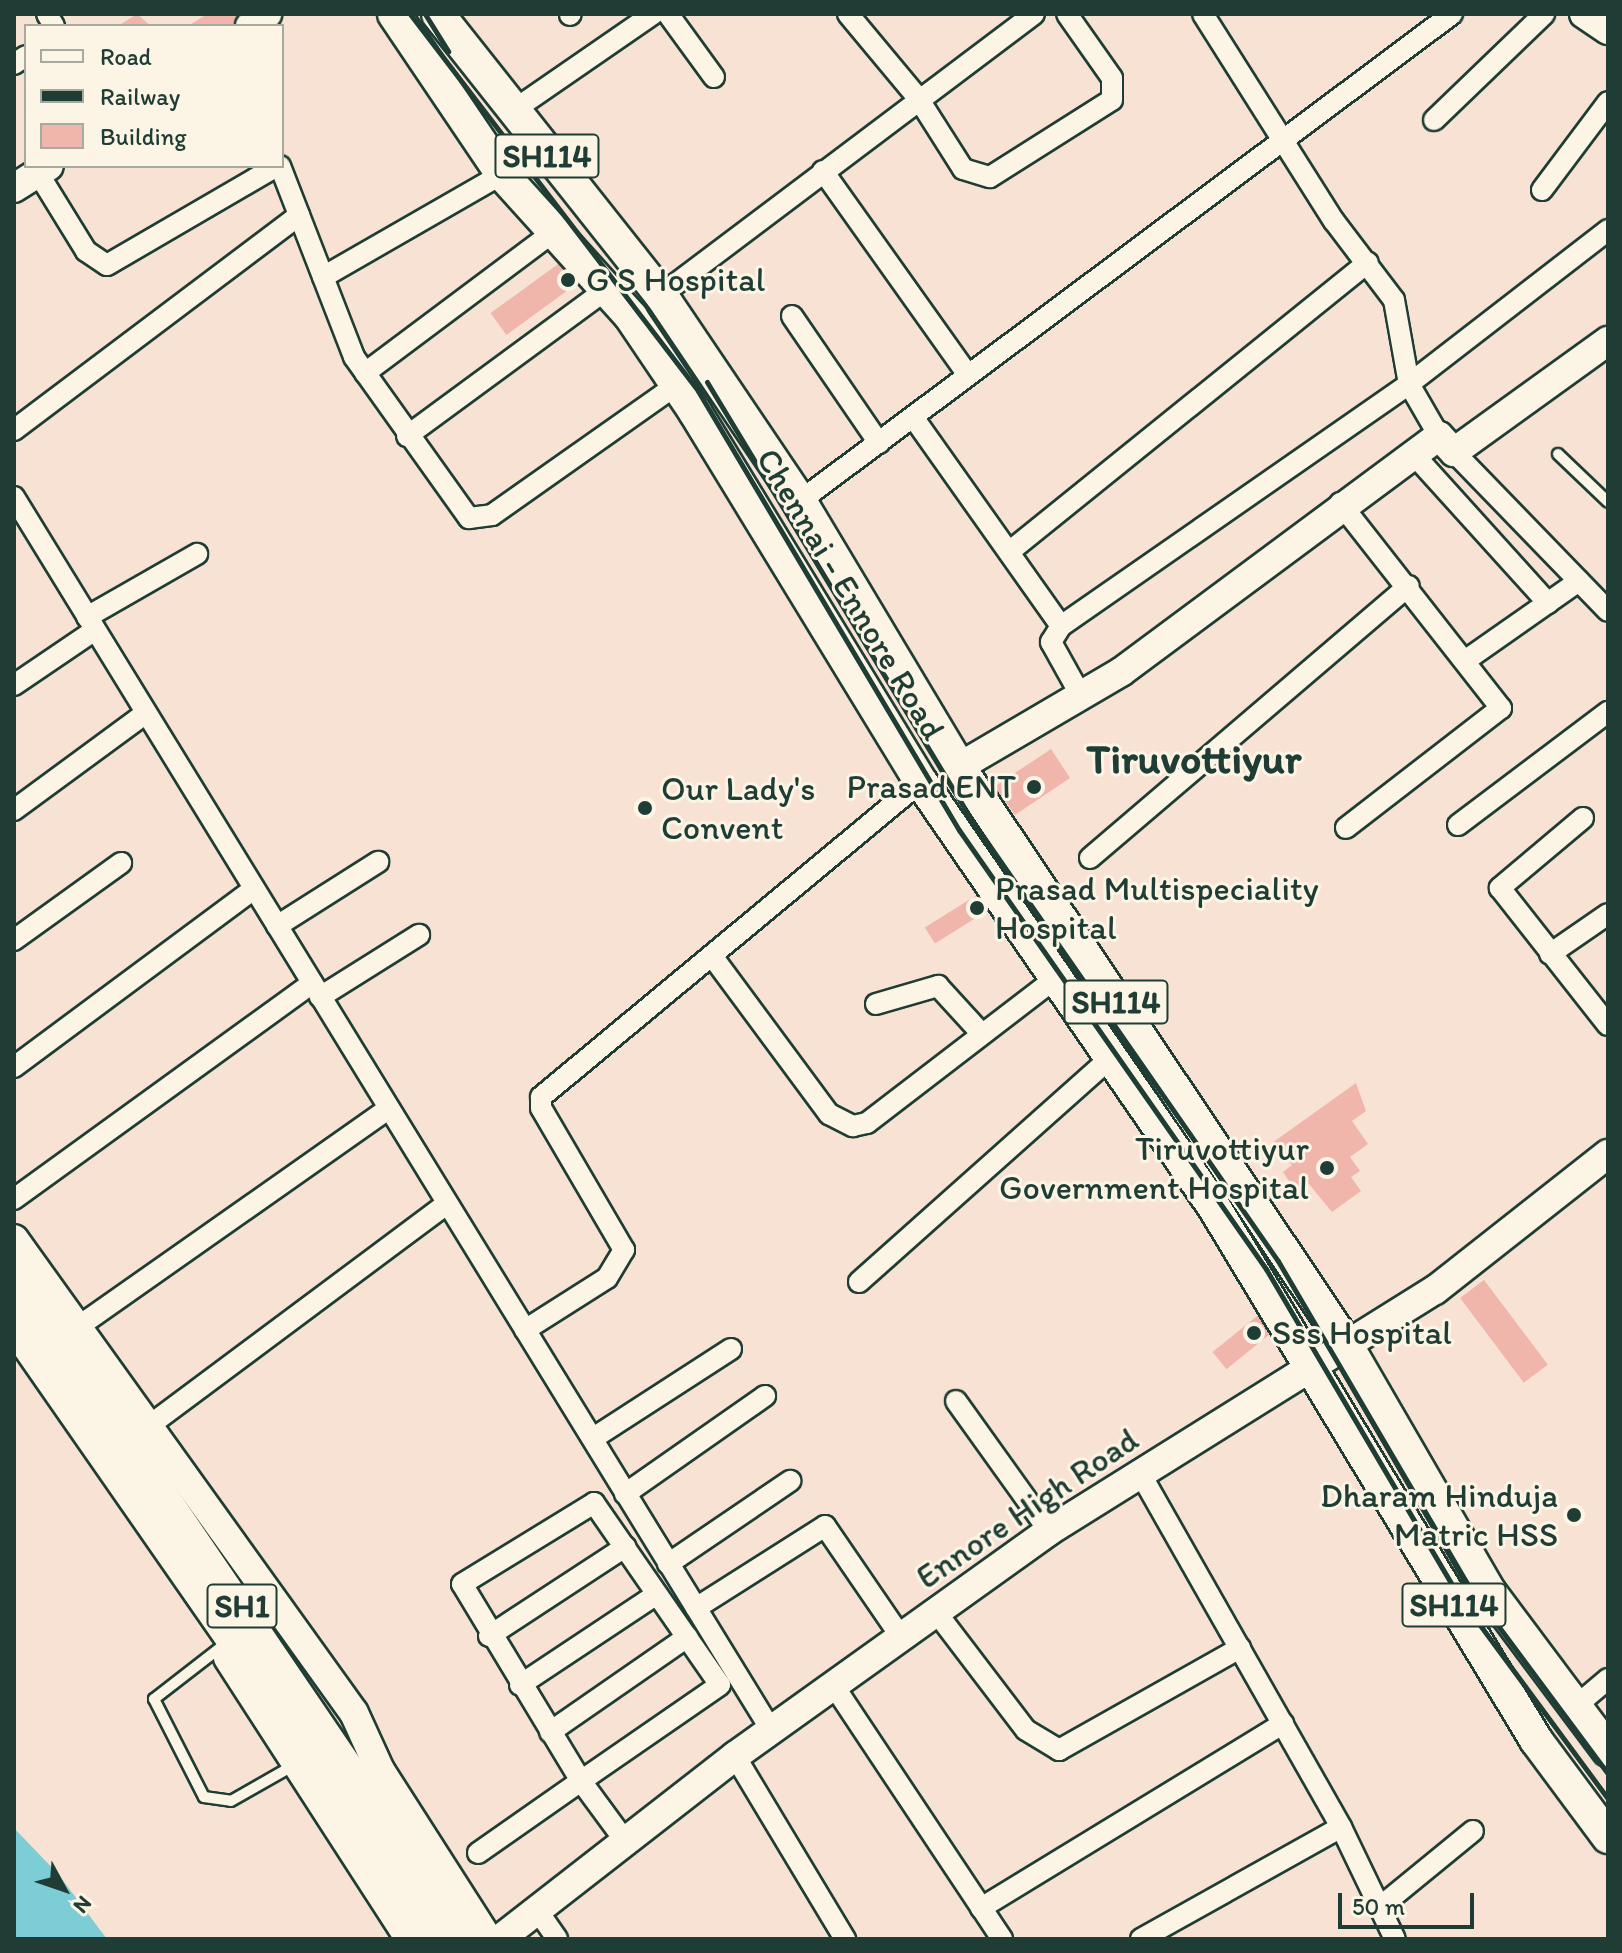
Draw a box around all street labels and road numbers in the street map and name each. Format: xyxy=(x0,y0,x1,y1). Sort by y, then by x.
road number: SH114 xyxy=(493,128,601,184)
street label: Chennai - Ennore Road xyxy=(748,441,954,747)
road number: SH114 xyxy=(1062,974,1170,1030)
street label: Ennore High Road xyxy=(908,1419,1146,1597)
road number: SH114 xyxy=(1400,1577,1508,1633)
road number: SH1 xyxy=(206,1578,278,1634)

